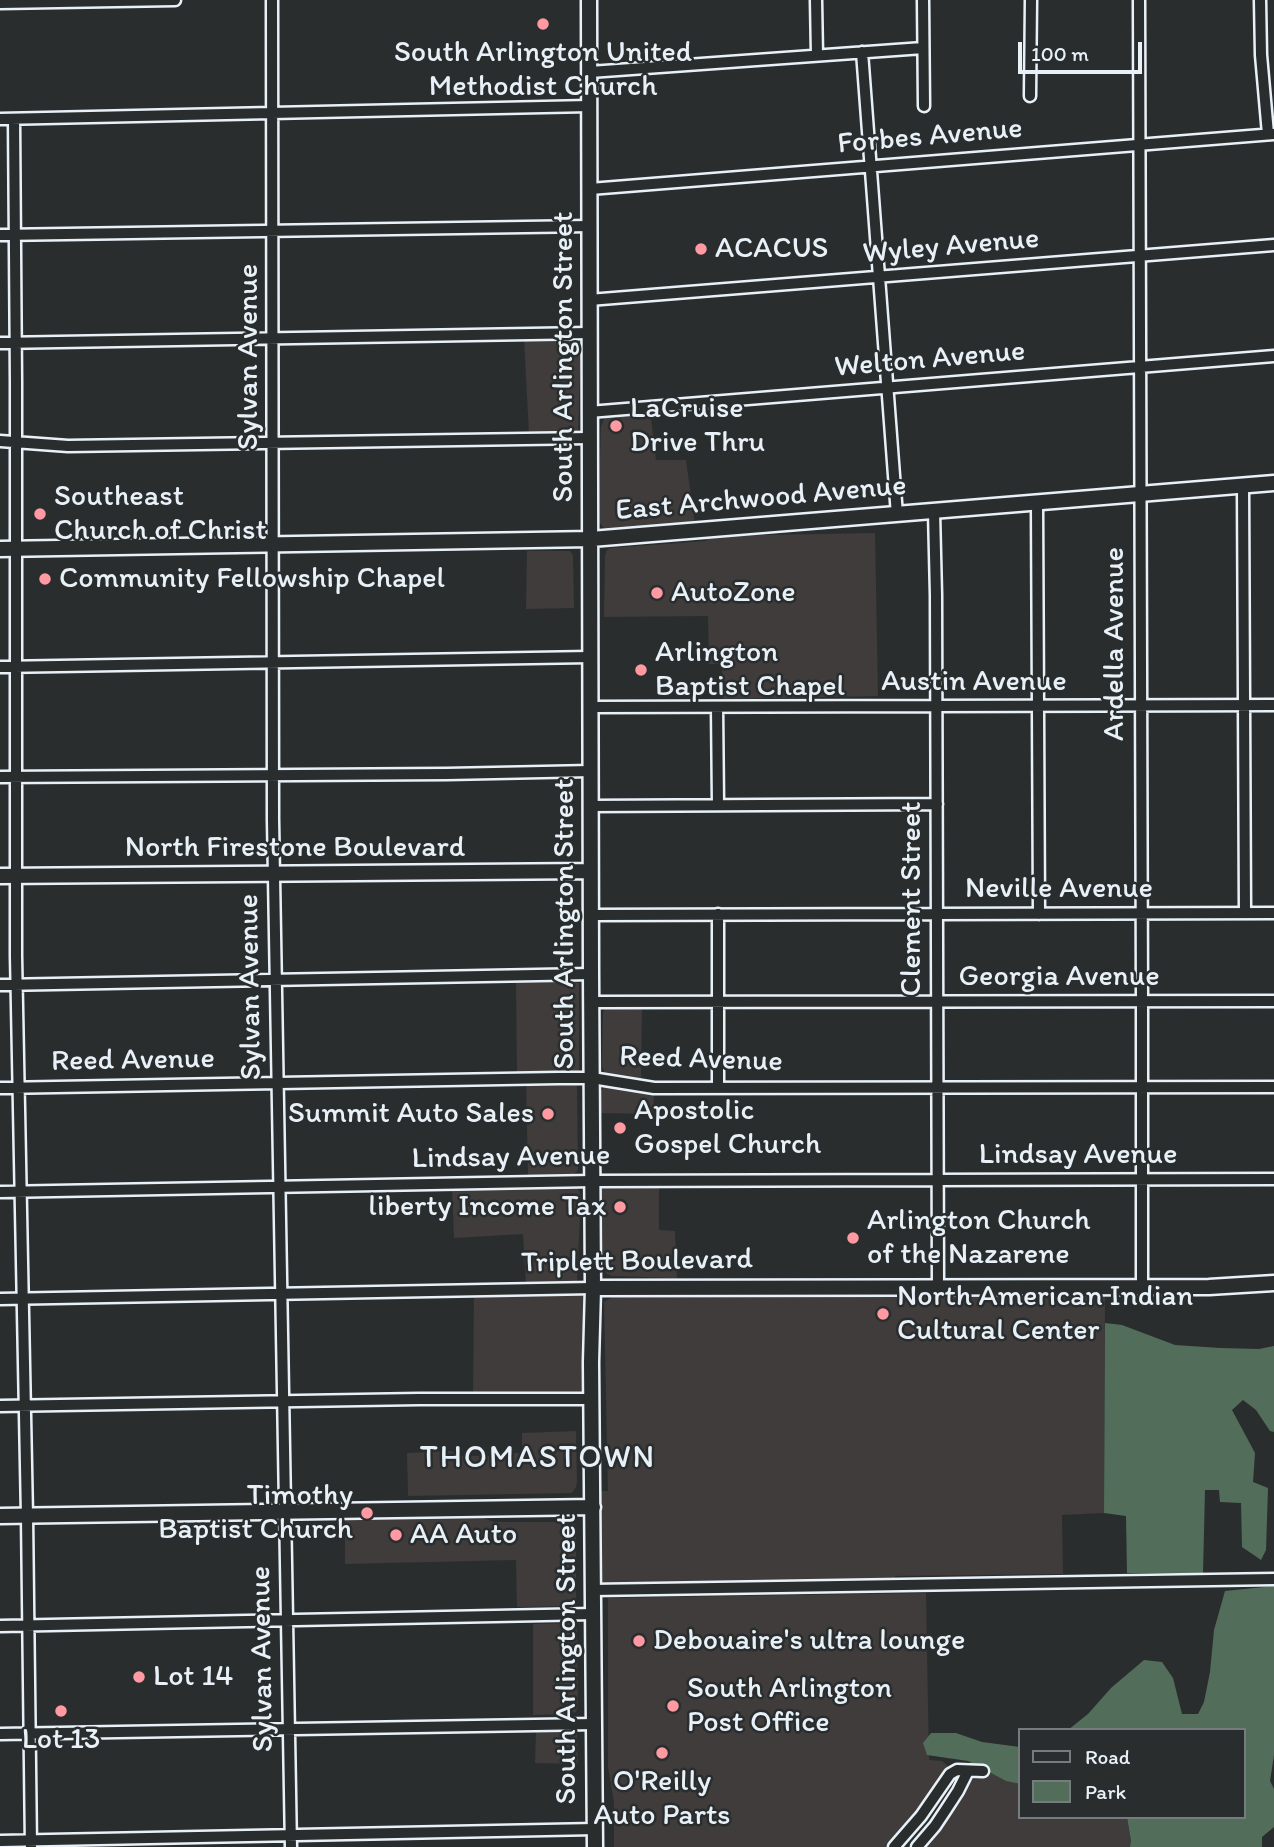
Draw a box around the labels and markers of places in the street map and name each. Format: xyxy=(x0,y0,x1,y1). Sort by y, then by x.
marker: South Arlington United Methodist Church xyxy=(535,16,551,32)
place label: South Arlington United Methodist Church xyxy=(394,35,692,105)
place label: ACACUS xyxy=(715,231,828,267)
marker: ACACUS xyxy=(693,241,709,257)
place label: LaCruise Drive Thru xyxy=(630,391,765,462)
marker: LaCruise Drive Thru xyxy=(608,418,624,434)
place label: Southeast Church of Christ xyxy=(54,479,267,550)
marker: Southeast Church of Christ xyxy=(32,506,48,522)
place label: Community Fellowship Chapel xyxy=(59,561,445,597)
marker: Community Fellowship Chapel xyxy=(37,571,53,587)
place label: AutoZone xyxy=(671,575,796,611)
marker: AutoZone xyxy=(649,585,665,601)
place label: Arlington Baptist Chapel xyxy=(655,635,845,706)
marker: Arlington Baptist Chapel xyxy=(633,662,649,678)
place label: Apostolic Gospel Church xyxy=(634,1093,821,1164)
place label: Summit Auto Sales xyxy=(288,1096,534,1132)
marker: Summit Auto Sales xyxy=(540,1106,556,1122)
marker: Apostolic Gospel Church xyxy=(612,1120,628,1136)
place label: liberty Income Tax xyxy=(368,1189,606,1225)
marker: liberty Income Tax xyxy=(612,1199,628,1215)
place label: Arlington Church of the Nazarene xyxy=(867,1203,1090,1274)
marker: Arlington Church of the Nazarene xyxy=(845,1230,861,1246)
place label: North American Indian Cultural Center xyxy=(897,1279,1193,1350)
marker: North American Indian Cultural Center xyxy=(875,1306,891,1322)
place label: Timothy Baptist Church xyxy=(158,1478,353,1548)
marker: Timothy Baptist Church xyxy=(359,1505,375,1521)
place label: AA Auto xyxy=(410,1517,517,1553)
marker: AA Auto xyxy=(388,1527,404,1543)
place label: Debouaire's ultra lounge xyxy=(653,1623,965,1659)
marker: Debouaire's ultra lounge xyxy=(631,1633,647,1649)
place label: Lot 14 xyxy=(153,1659,233,1695)
marker: Lot 14 xyxy=(131,1669,147,1685)
place label: South Arlington Post Office xyxy=(687,1671,892,1742)
marker: South Arlington Post Office xyxy=(665,1698,681,1714)
marker: Lot 13 xyxy=(53,1703,69,1719)
place label: Lot 13 xyxy=(22,1722,100,1758)
marker: O'Reilly Auto Parts xyxy=(654,1745,670,1761)
place label: O'Reilly Auto Parts xyxy=(593,1764,731,1834)

